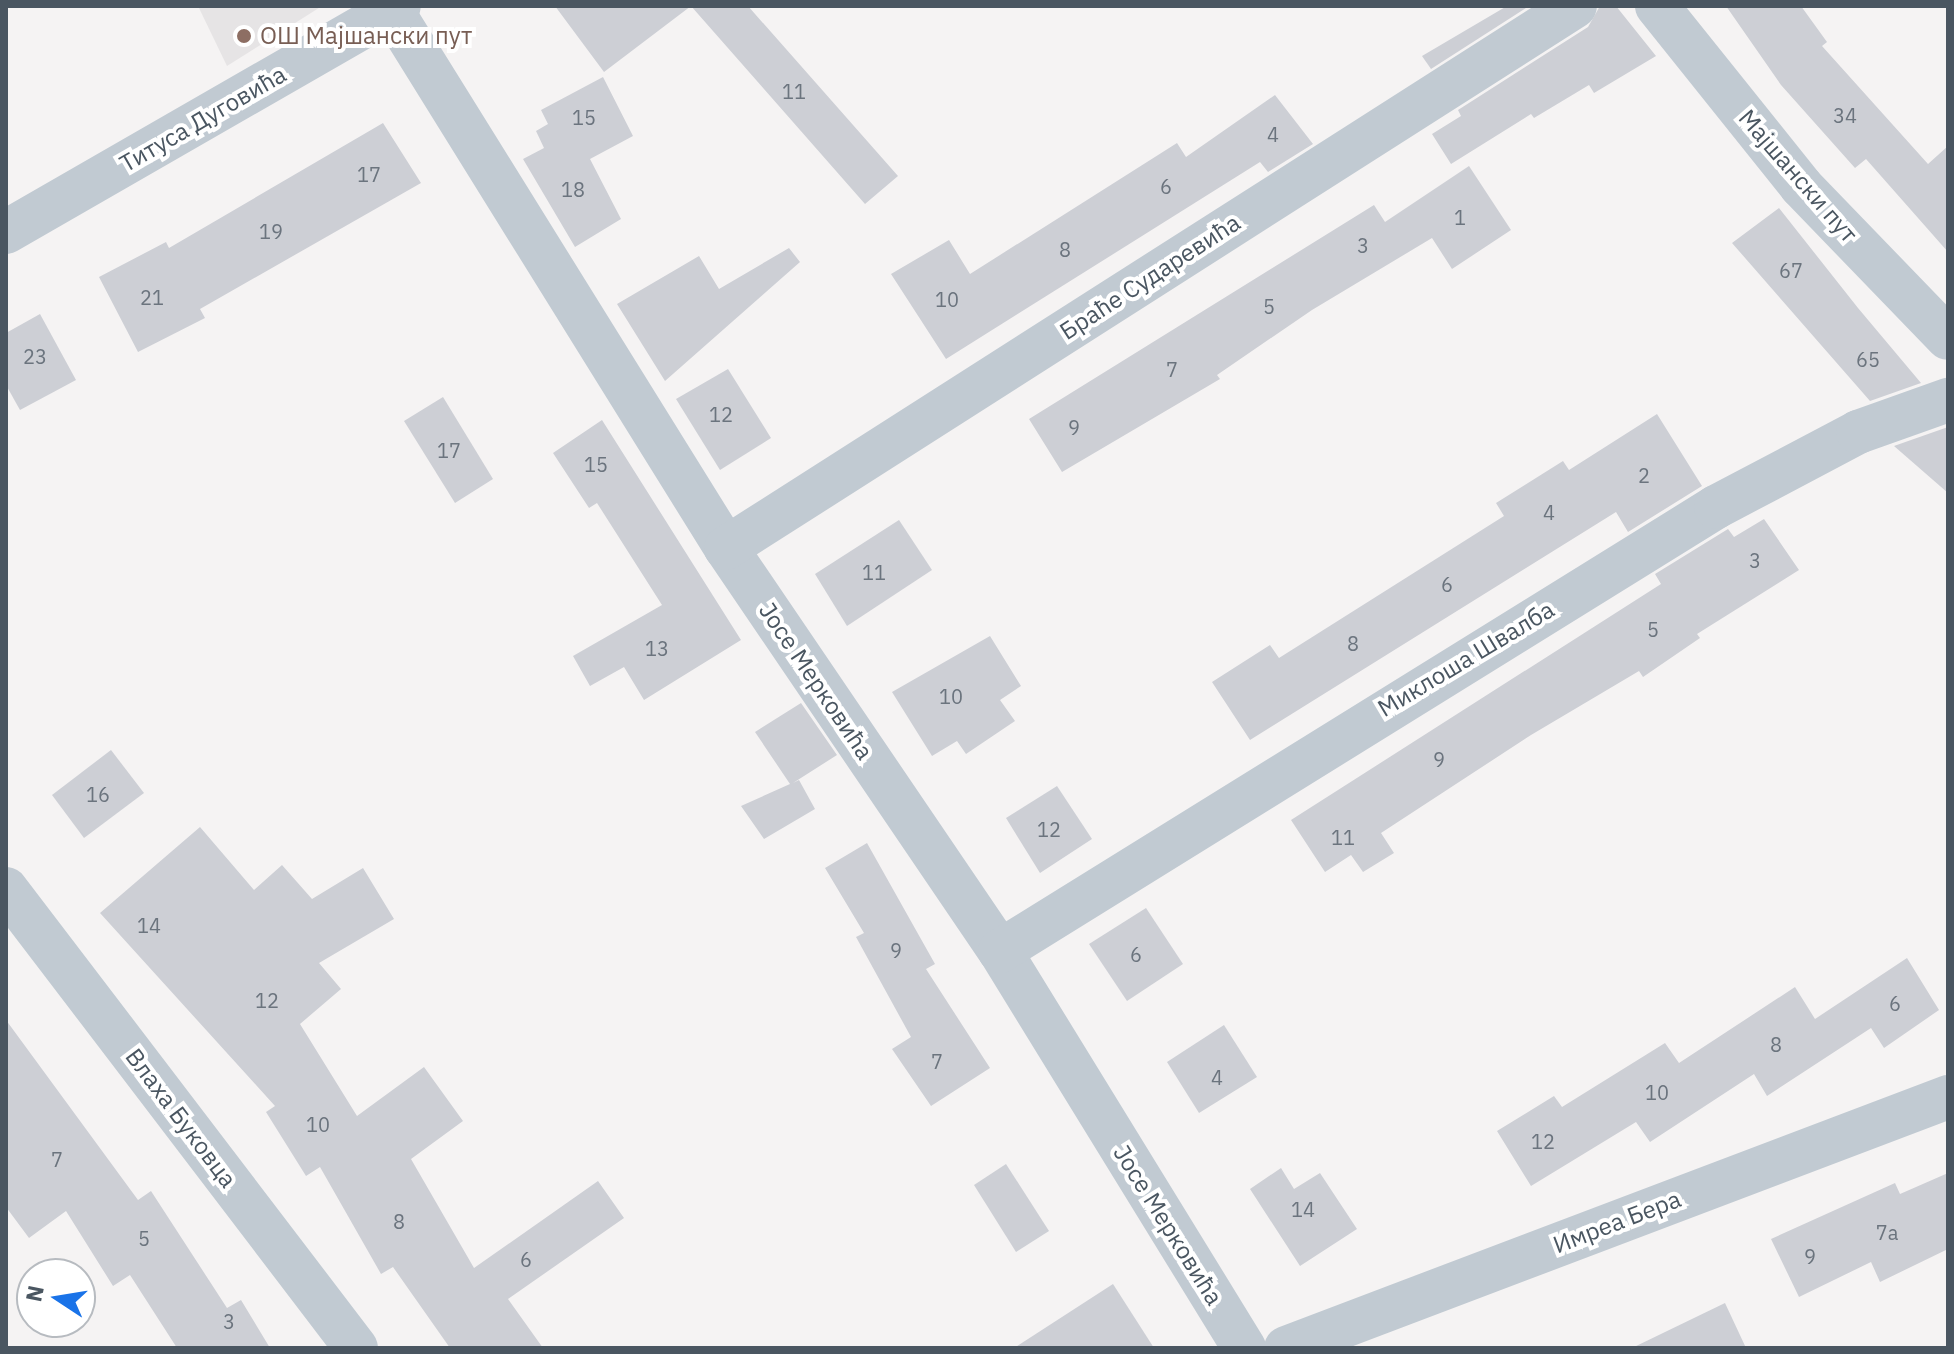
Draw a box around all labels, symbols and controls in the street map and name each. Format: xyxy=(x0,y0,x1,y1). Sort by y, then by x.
place label: ОШ Мајшански пут xyxy=(260,22,472,50)
marker: ОШ Мајшански пут xyxy=(235,27,253,45)
street label: Титуса Дуговића xyxy=(115,60,291,178)
house number: 11 xyxy=(782,79,806,103)
house number: 34 xyxy=(1833,103,1857,127)
street label: Мајшански пут xyxy=(1732,104,1864,248)
house number: 15 xyxy=(572,105,596,129)
house number: 4 xyxy=(1267,122,1279,146)
house number: 17 xyxy=(357,162,381,186)
house number: 6 xyxy=(1160,174,1172,198)
house number: 18 xyxy=(561,177,585,201)
house number: 1 xyxy=(1454,205,1466,229)
street label: Браће Сударевића xyxy=(1054,208,1246,346)
house number: 19 xyxy=(259,219,283,243)
house number: 3 xyxy=(1357,233,1369,257)
house number: 8 xyxy=(1059,237,1071,261)
house number: 67 xyxy=(1779,258,1803,282)
house number: 21 xyxy=(140,285,164,309)
house number: 10 xyxy=(935,287,959,311)
house number: 5 xyxy=(1263,294,1275,318)
house number: 23 xyxy=(23,344,47,368)
house number: 65 xyxy=(1856,347,1880,371)
house number: 7 xyxy=(1166,357,1178,381)
house number: 12 xyxy=(709,402,733,426)
house number: 9 xyxy=(1068,415,1080,439)
house number: 17 xyxy=(437,438,461,462)
house number: 15 xyxy=(584,452,608,476)
house number: 2 xyxy=(1638,463,1650,487)
house number: 4 xyxy=(1543,500,1555,524)
house number: 3 xyxy=(1749,548,1761,572)
house number: 11 xyxy=(862,560,886,584)
house number: 6 xyxy=(1441,572,1453,596)
street label: Миклоша Швалба xyxy=(1373,595,1559,723)
street label: Јосе Мерковића xyxy=(753,597,879,765)
house number: 5 xyxy=(1647,617,1659,641)
house number: 8 xyxy=(1347,631,1359,655)
house number: 13 xyxy=(645,636,669,660)
house number: 10 xyxy=(939,684,963,708)
house number: 9 xyxy=(1433,747,1445,771)
house number: 16 xyxy=(86,782,110,806)
house number: 12 xyxy=(1037,817,1061,841)
house number: 11 xyxy=(1331,825,1355,849)
house number: 14 xyxy=(137,913,161,937)
house number: 9 xyxy=(890,938,902,962)
house number: 6 xyxy=(1130,942,1142,966)
house number: 12 xyxy=(255,988,279,1012)
house number: 6 xyxy=(1889,991,1901,1015)
house number: 8 xyxy=(1770,1032,1782,1056)
street label: Влаха Буковца xyxy=(119,1043,243,1193)
house number: 7 xyxy=(931,1049,943,1073)
house number: 4 xyxy=(1211,1065,1223,1089)
house number: 10 xyxy=(1645,1080,1669,1104)
house number: 10 xyxy=(306,1112,330,1136)
house number: 12 xyxy=(1531,1129,1555,1153)
street label: Јосе Мерковића xyxy=(1107,1140,1229,1310)
house number: 7 xyxy=(51,1147,63,1171)
street label: Имреа Бера xyxy=(1549,1184,1685,1260)
house number: 14 xyxy=(1291,1197,1315,1221)
house number: 8 xyxy=(393,1209,405,1233)
house number: 7a xyxy=(1876,1220,1898,1244)
house number: 5 xyxy=(138,1226,150,1250)
house number: 9 xyxy=(1804,1244,1816,1268)
house number: 6 xyxy=(520,1247,532,1271)
north arrow xyxy=(16,1258,96,1338)
text: N xyxy=(18,1283,50,1304)
house number: 3 xyxy=(223,1309,235,1333)

